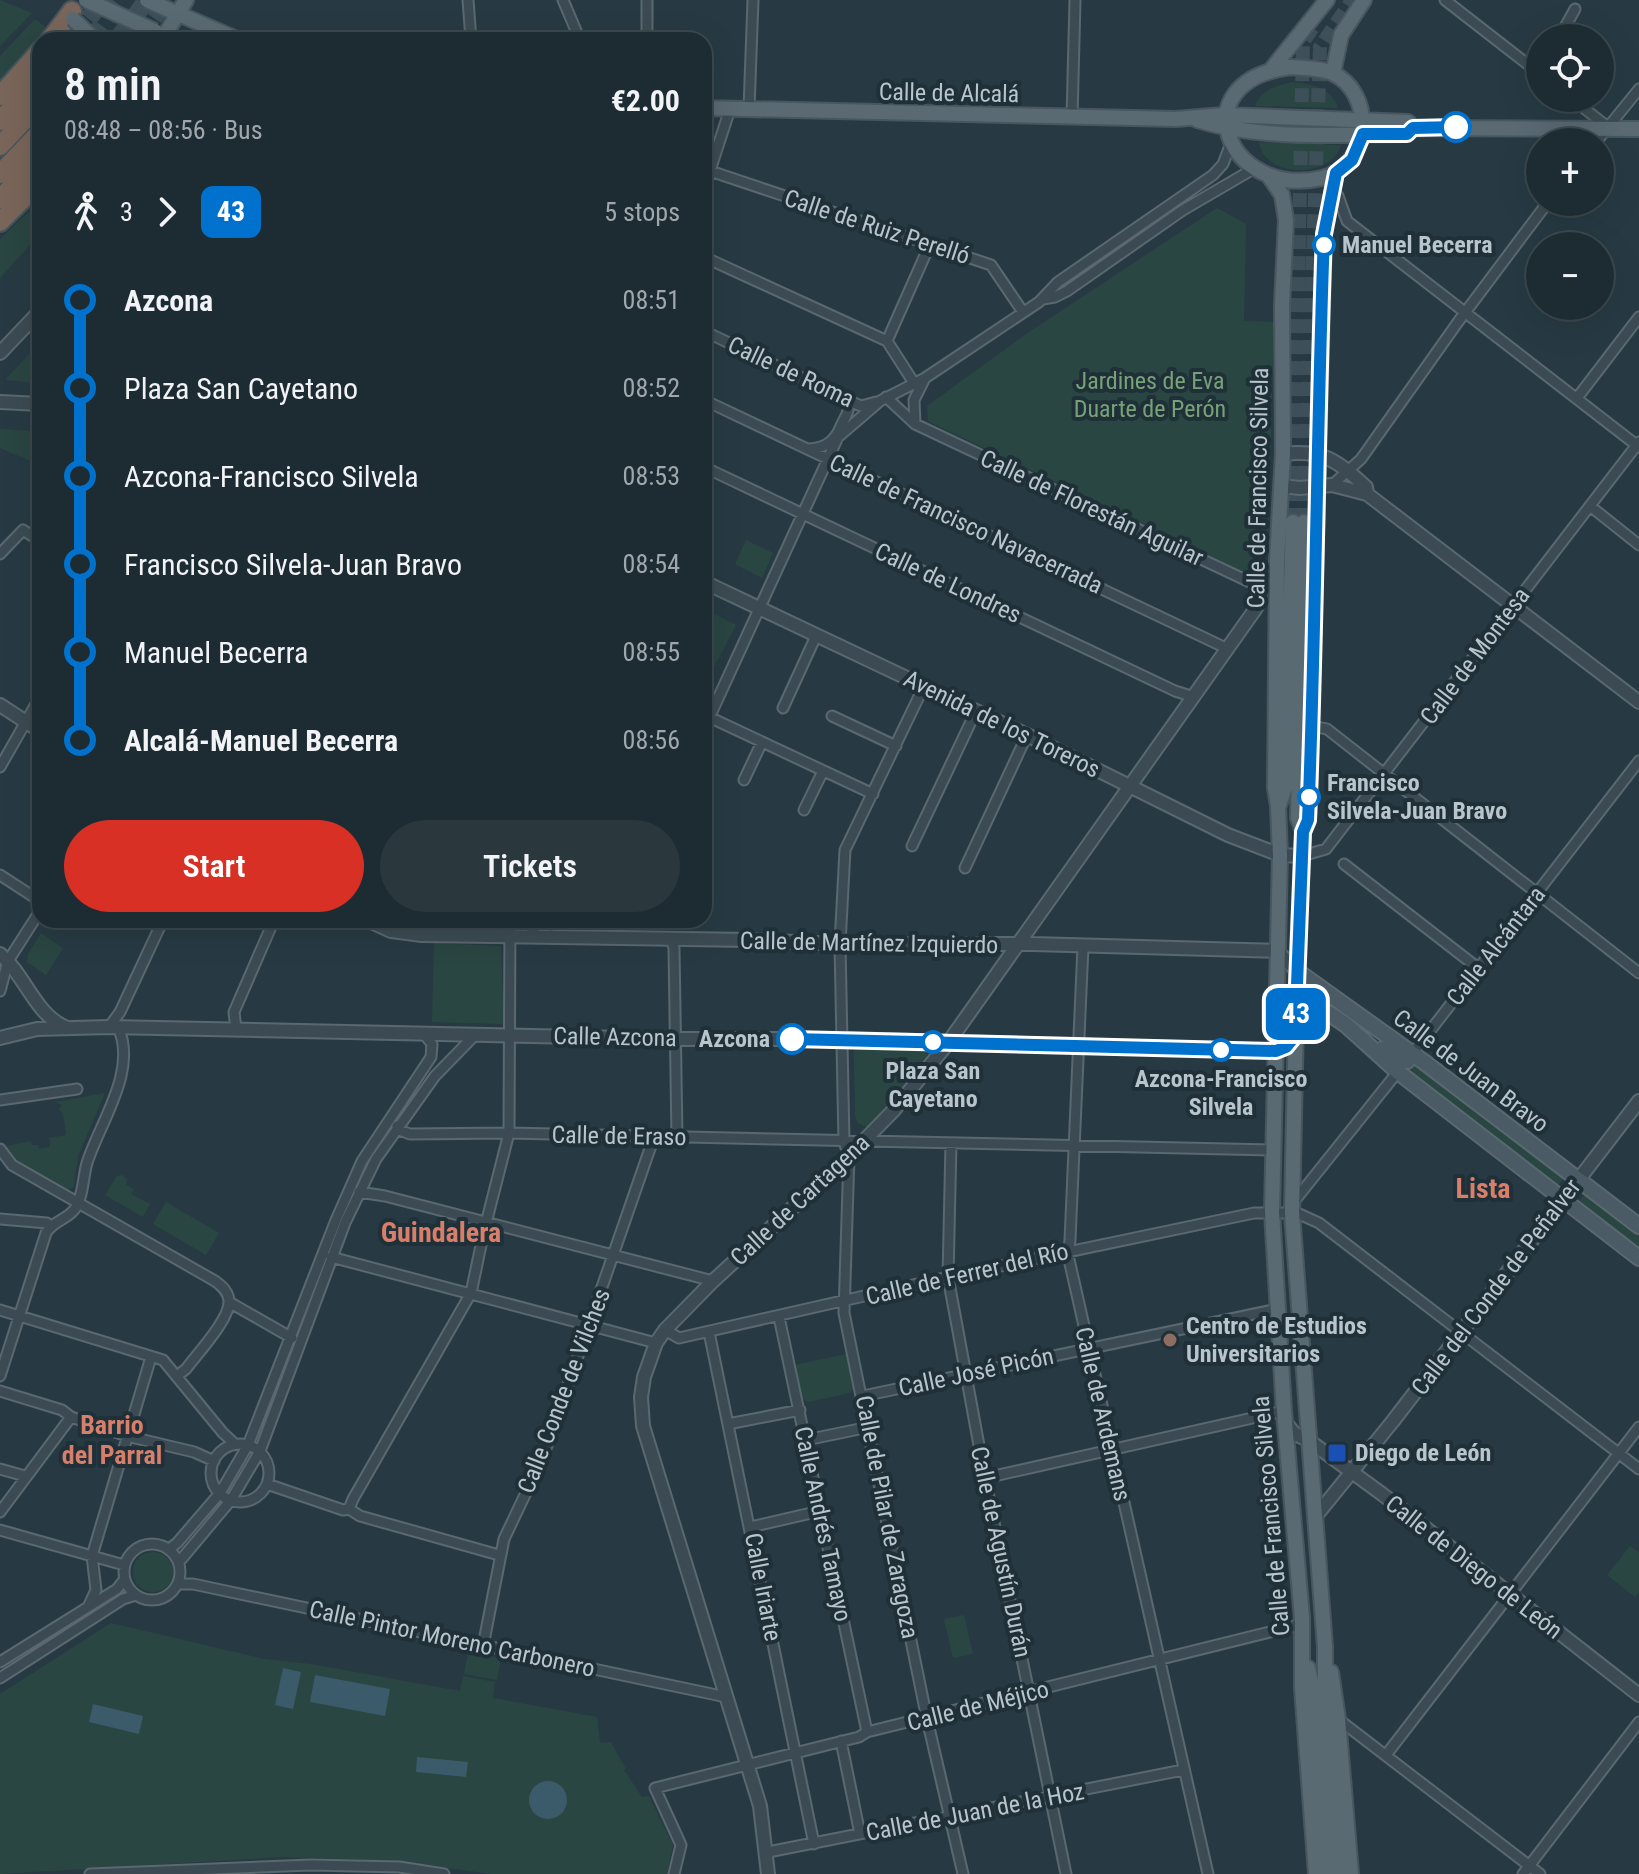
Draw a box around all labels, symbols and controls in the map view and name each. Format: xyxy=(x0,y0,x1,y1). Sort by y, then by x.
map controls xyxy=(1526,24,1614,320)
button: locate xyxy=(1526,24,1614,112)
text: 8 min xyxy=(64,59,161,111)
street label: Calle de Alcalá xyxy=(879,78,1019,108)
text: €2.00 xyxy=(611,83,680,118)
unlabelled marker xyxy=(1441,112,1471,142)
text: 08:48 – 08:56 · Bus xyxy=(64,115,263,145)
button: + xyxy=(1526,128,1614,216)
street label: Calle de Ruiz Perelló xyxy=(781,184,973,270)
icon: walk xyxy=(64,190,108,234)
icon: forward xyxy=(145,190,189,234)
text: 43 xyxy=(217,195,245,228)
text: 3 xyxy=(120,197,133,227)
text: 5 stops xyxy=(604,197,680,227)
place label: Manuel Becerra xyxy=(1342,231,1493,259)
button: − xyxy=(1526,232,1614,320)
marker: Manuel Becerra xyxy=(1313,234,1335,256)
text: Azcona xyxy=(124,283,213,318)
text: 08:51 xyxy=(623,285,680,315)
street label: Calle de Roma xyxy=(724,331,858,413)
park label: Jardines de Eva Duarte de Perón xyxy=(1074,367,1226,423)
street label: Calle de Francisco Silvela xyxy=(1242,367,1274,609)
text: Plaza San Cayetano xyxy=(124,371,358,406)
text: 08:52 xyxy=(623,373,680,403)
street label: Calle de Florestán Aguilar xyxy=(976,444,1208,572)
street label: Calle de Francisco Navacerrada xyxy=(825,448,1107,600)
text: Azcona-Francisco Silvela xyxy=(124,459,419,494)
text: 08:53 xyxy=(623,461,680,491)
street label: Calle de Londres xyxy=(871,537,1025,629)
text: Francisco Silvela-Juan Bravo xyxy=(124,547,462,582)
text: 08:54 xyxy=(623,549,680,579)
street label: Calle de Montesa xyxy=(1414,582,1536,730)
text: Manuel Becerra xyxy=(124,635,308,670)
text: 08:55 xyxy=(623,637,680,667)
street label: Avenida de los Toreros xyxy=(899,664,1105,784)
text: Alcalá-Manuel Becerra xyxy=(124,723,398,758)
text: 08:56 xyxy=(623,725,680,755)
place label: Francisco Silvela-Juan Bravo xyxy=(1327,769,1507,825)
marker: Francisco Silvela-Juan Bravo xyxy=(1298,786,1320,808)
button: Start xyxy=(64,820,364,912)
button: Tickets xyxy=(380,820,680,912)
street label: Calle Alcántara xyxy=(1441,881,1551,1011)
street label: Calle de Martínez Izquierdo xyxy=(740,927,998,959)
line badge: 43 xyxy=(1260,988,1332,1040)
text: 43 xyxy=(1282,997,1310,1030)
street label: Calle de Juan Bravo xyxy=(1388,1004,1554,1138)
street label: Calle Azcona xyxy=(553,1022,677,1052)
marker: Azcona xyxy=(777,1024,807,1054)
place label: Azcona xyxy=(699,1025,770,1053)
marker: Plaza San Cayetano xyxy=(922,1031,944,1053)
marker: Azcona-Francisco Silvela xyxy=(1210,1039,1232,1061)
place label: Plaza San Cayetano xyxy=(886,1057,980,1113)
place label: Azcona-Francisco Silvela xyxy=(1135,1065,1307,1121)
street label: Calle de Eraso xyxy=(551,1121,687,1151)
street label: Calle de Cartagena xyxy=(725,1129,875,1271)
district label: Lista xyxy=(1456,1172,1510,1205)
street label: Calle del Conde de Peñalver xyxy=(1406,1173,1586,1401)
district label: Guindalera xyxy=(381,1216,501,1249)
street label: Calle de Ferrer del Río xyxy=(863,1237,1071,1311)
street label: Calle Conde de Vilches xyxy=(512,1285,616,1497)
place label: Centro de Estudios Universitarios xyxy=(1186,1312,1367,1368)
street label: Calle de Ardemans xyxy=(1069,1324,1137,1504)
marker: Centro de Estudios Universitarios xyxy=(1161,1331,1179,1349)
street label: Calle José Picón xyxy=(896,1342,1056,1402)
street label: Calle de Pilar de Zaragoza xyxy=(850,1393,924,1641)
street label: Calle de Francisco Silvela xyxy=(1247,1395,1295,1637)
district label: Barrio del Parral xyxy=(62,1410,162,1470)
street label: Calle Andrés Tamayo xyxy=(789,1424,857,1624)
place label: Diego de León xyxy=(1355,1439,1491,1467)
marker: Diego de León xyxy=(1326,1442,1348,1464)
street label: Calle de Agustín Durán xyxy=(965,1444,1037,1660)
street label: Calle de Diego de León xyxy=(1380,1489,1568,1645)
street label: Calle Iriarte xyxy=(739,1531,787,1643)
street label: Calle Pintor Moreno Carbonero xyxy=(307,1595,597,1683)
street label: Calle de Méjico xyxy=(904,1675,1052,1737)
street label: Calle de Juan de la Hoz xyxy=(863,1777,1087,1847)

